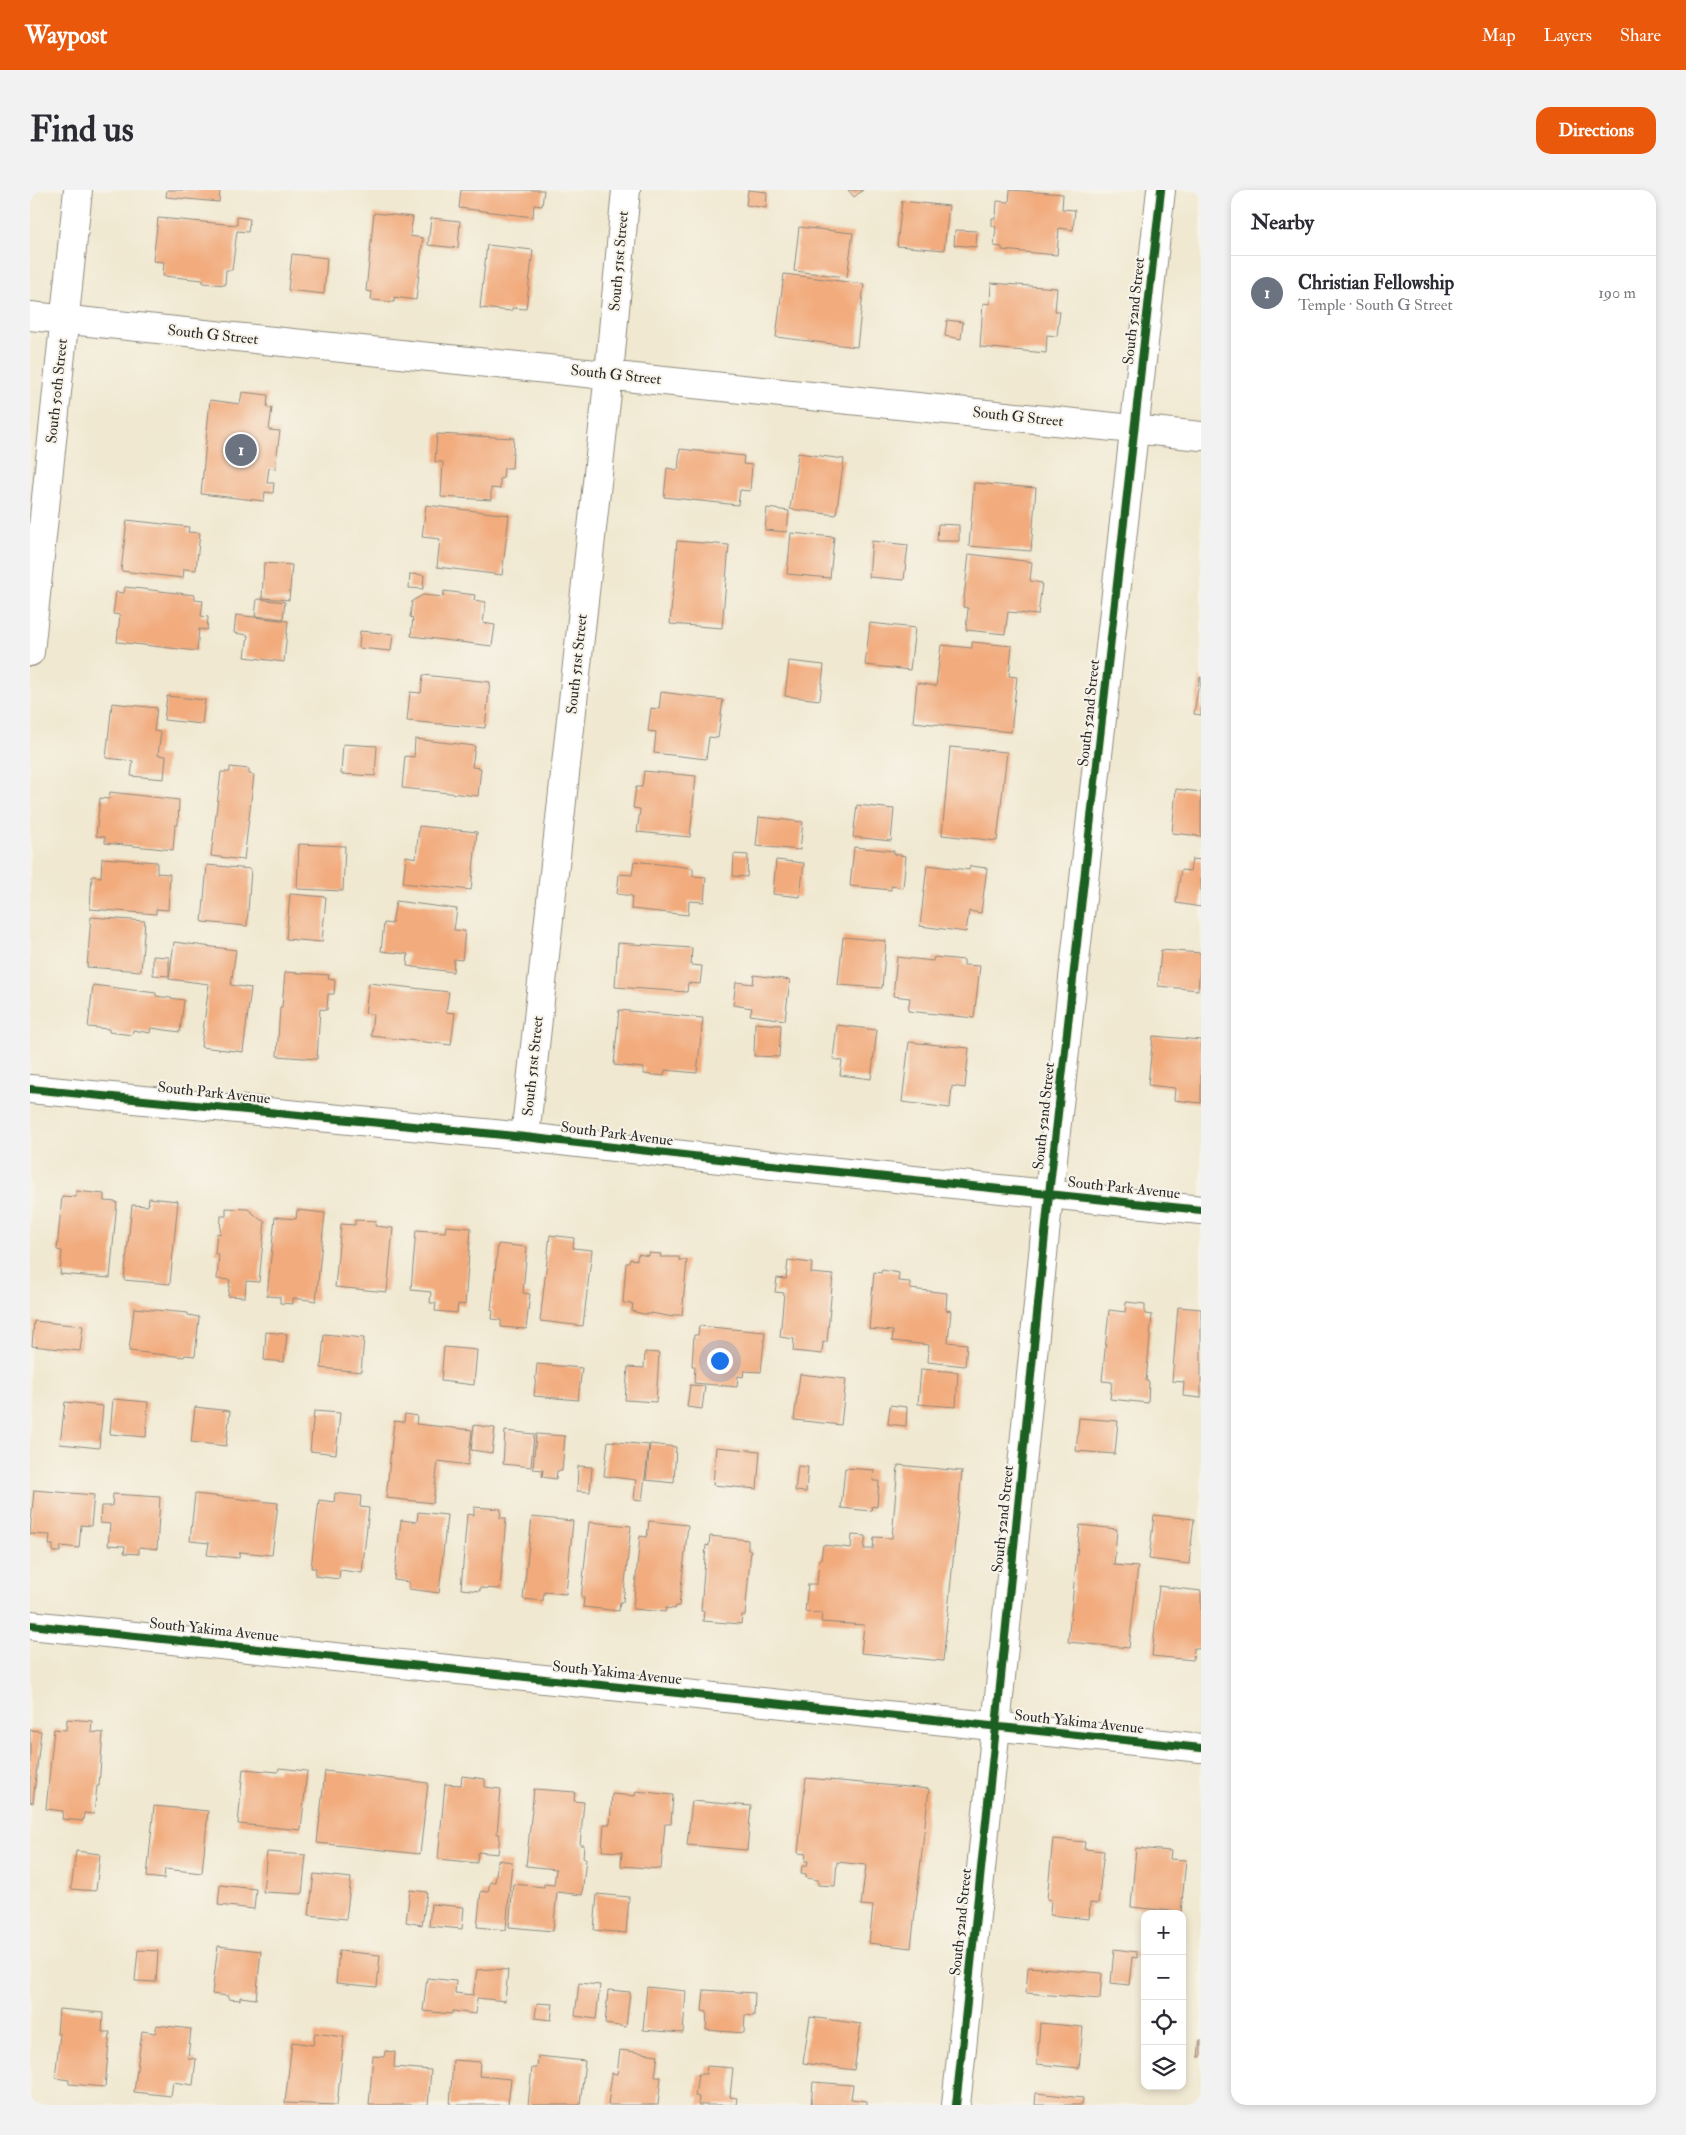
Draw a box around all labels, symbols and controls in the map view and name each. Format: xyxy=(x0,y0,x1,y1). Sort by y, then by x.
text: Waypost xyxy=(25,20,107,51)
text: Map xyxy=(1482,24,1516,47)
text: Layers xyxy=(1544,24,1592,47)
text: Share xyxy=(1620,24,1661,47)
button: Directions xyxy=(1536,107,1656,154)
text: Find us xyxy=(30,108,134,152)
text: Nearby xyxy=(1251,209,1314,236)
street label: South 51st Street xyxy=(605,210,633,312)
street label: South 52nd Street xyxy=(1119,256,1149,366)
text: Christian Fellowship xyxy=(1298,271,1454,295)
text: 1 xyxy=(1264,283,1270,303)
text: 190 m xyxy=(1598,283,1636,303)
text: Temple · South G Street xyxy=(1298,295,1453,315)
street label: South G Street xyxy=(167,321,259,349)
street label: South 50th Street xyxy=(42,337,72,444)
street label: South G Street xyxy=(570,361,662,389)
street label: South G Street xyxy=(972,403,1064,431)
pin: 1 xyxy=(225,431,257,469)
street label: South 51st Street xyxy=(562,613,592,715)
street label: South 52nd Street xyxy=(1074,658,1104,768)
street label: South 51st Street xyxy=(518,1015,548,1117)
street label: South 52nd Street xyxy=(1029,1061,1059,1171)
street label: South Park Avenue xyxy=(157,1078,271,1108)
street label: South Park Avenue xyxy=(560,1118,674,1150)
street label: South Park Avenue xyxy=(1067,1173,1181,1203)
your location xyxy=(707,1348,733,1374)
street label: South 52nd Street xyxy=(988,1464,1018,1574)
street label: South Yakima Avenue xyxy=(148,1614,280,1646)
street label: South Yakima Avenue xyxy=(551,1657,683,1689)
street label: South Yakima Avenue xyxy=(1013,1706,1145,1738)
street label: South 52nd Street xyxy=(946,1867,976,1977)
map controls xyxy=(1141,1910,1186,2090)
button: + xyxy=(1141,1910,1186,1955)
button: − xyxy=(1141,1955,1186,2000)
button: locate xyxy=(1141,2000,1186,2045)
button: layers xyxy=(1141,2045,1186,2090)

